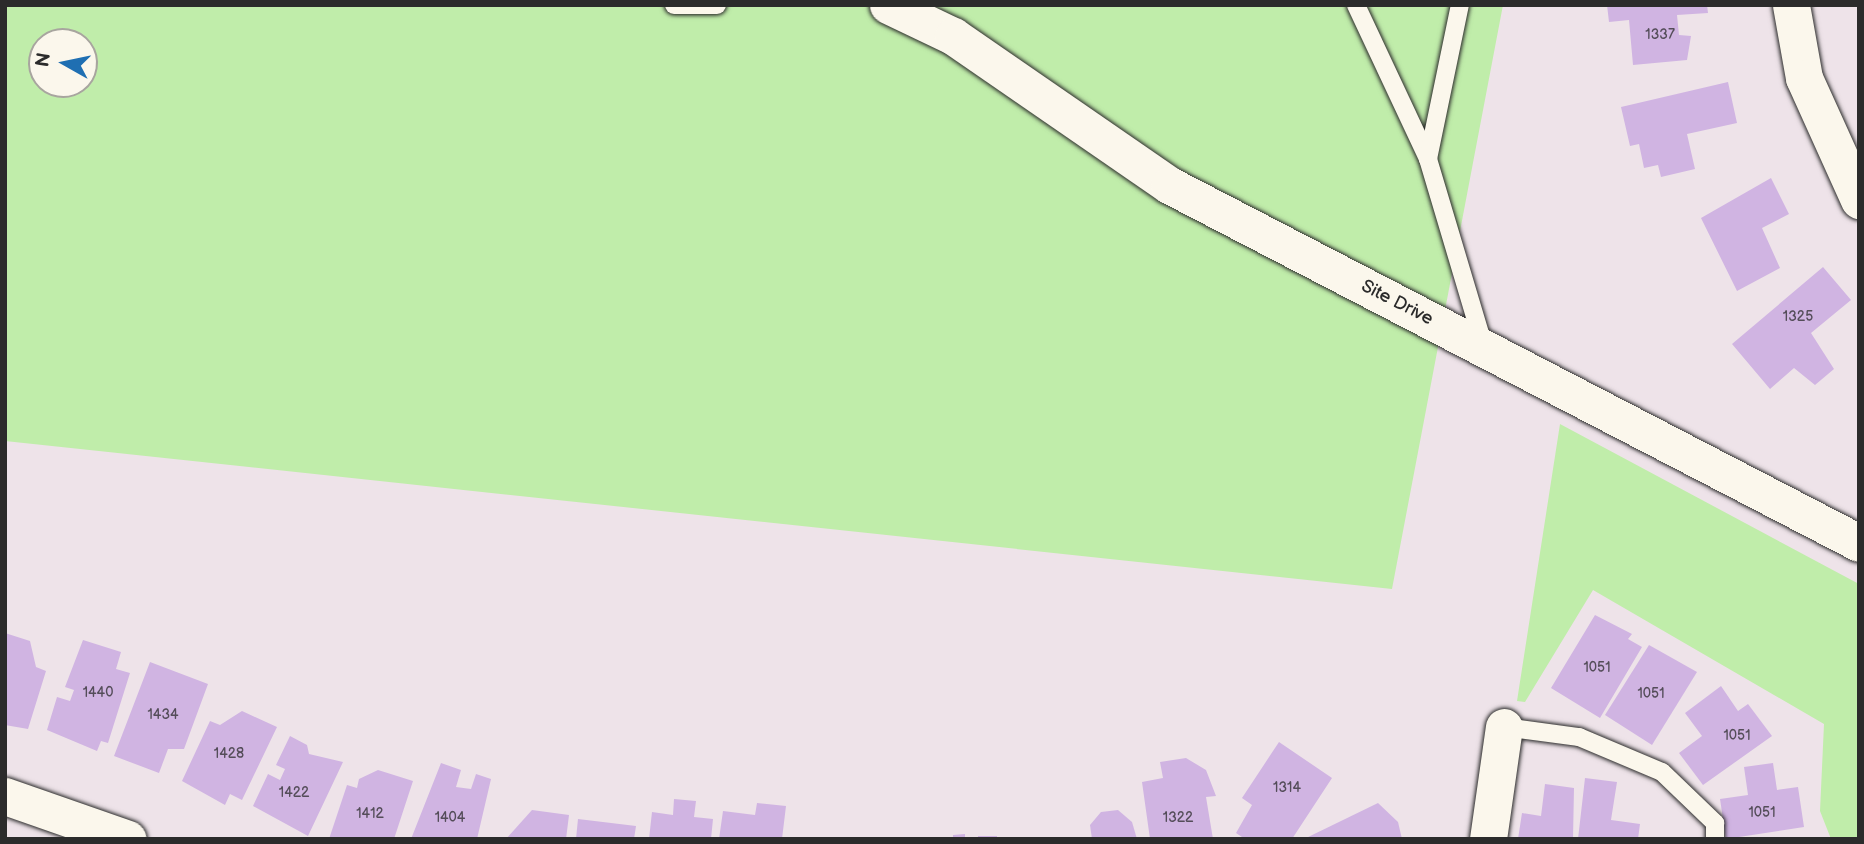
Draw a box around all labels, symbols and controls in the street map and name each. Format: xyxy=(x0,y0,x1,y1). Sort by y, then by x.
house number: 1337 xyxy=(1645,27,1675,43)
north arrow xyxy=(28,28,98,98)
text: N xyxy=(31,51,56,69)
street label: Site Drive xyxy=(1357,276,1437,330)
house number: 1325 xyxy=(1783,309,1813,325)
house number: 1051 xyxy=(1583,660,1611,676)
house number: 1440 xyxy=(83,685,113,701)
house number: 1051 xyxy=(1637,686,1665,702)
house number: 1434 xyxy=(147,707,179,723)
house number: 1051 xyxy=(1723,728,1751,744)
house number: 1428 xyxy=(214,746,244,762)
house number: 1314 xyxy=(1273,780,1301,796)
house number: 1422 xyxy=(279,785,309,801)
house number: 1051 xyxy=(1748,805,1776,821)
house number: 1412 xyxy=(356,806,384,822)
house number: 1404 xyxy=(435,810,465,826)
house number: 1322 xyxy=(1163,810,1193,826)

